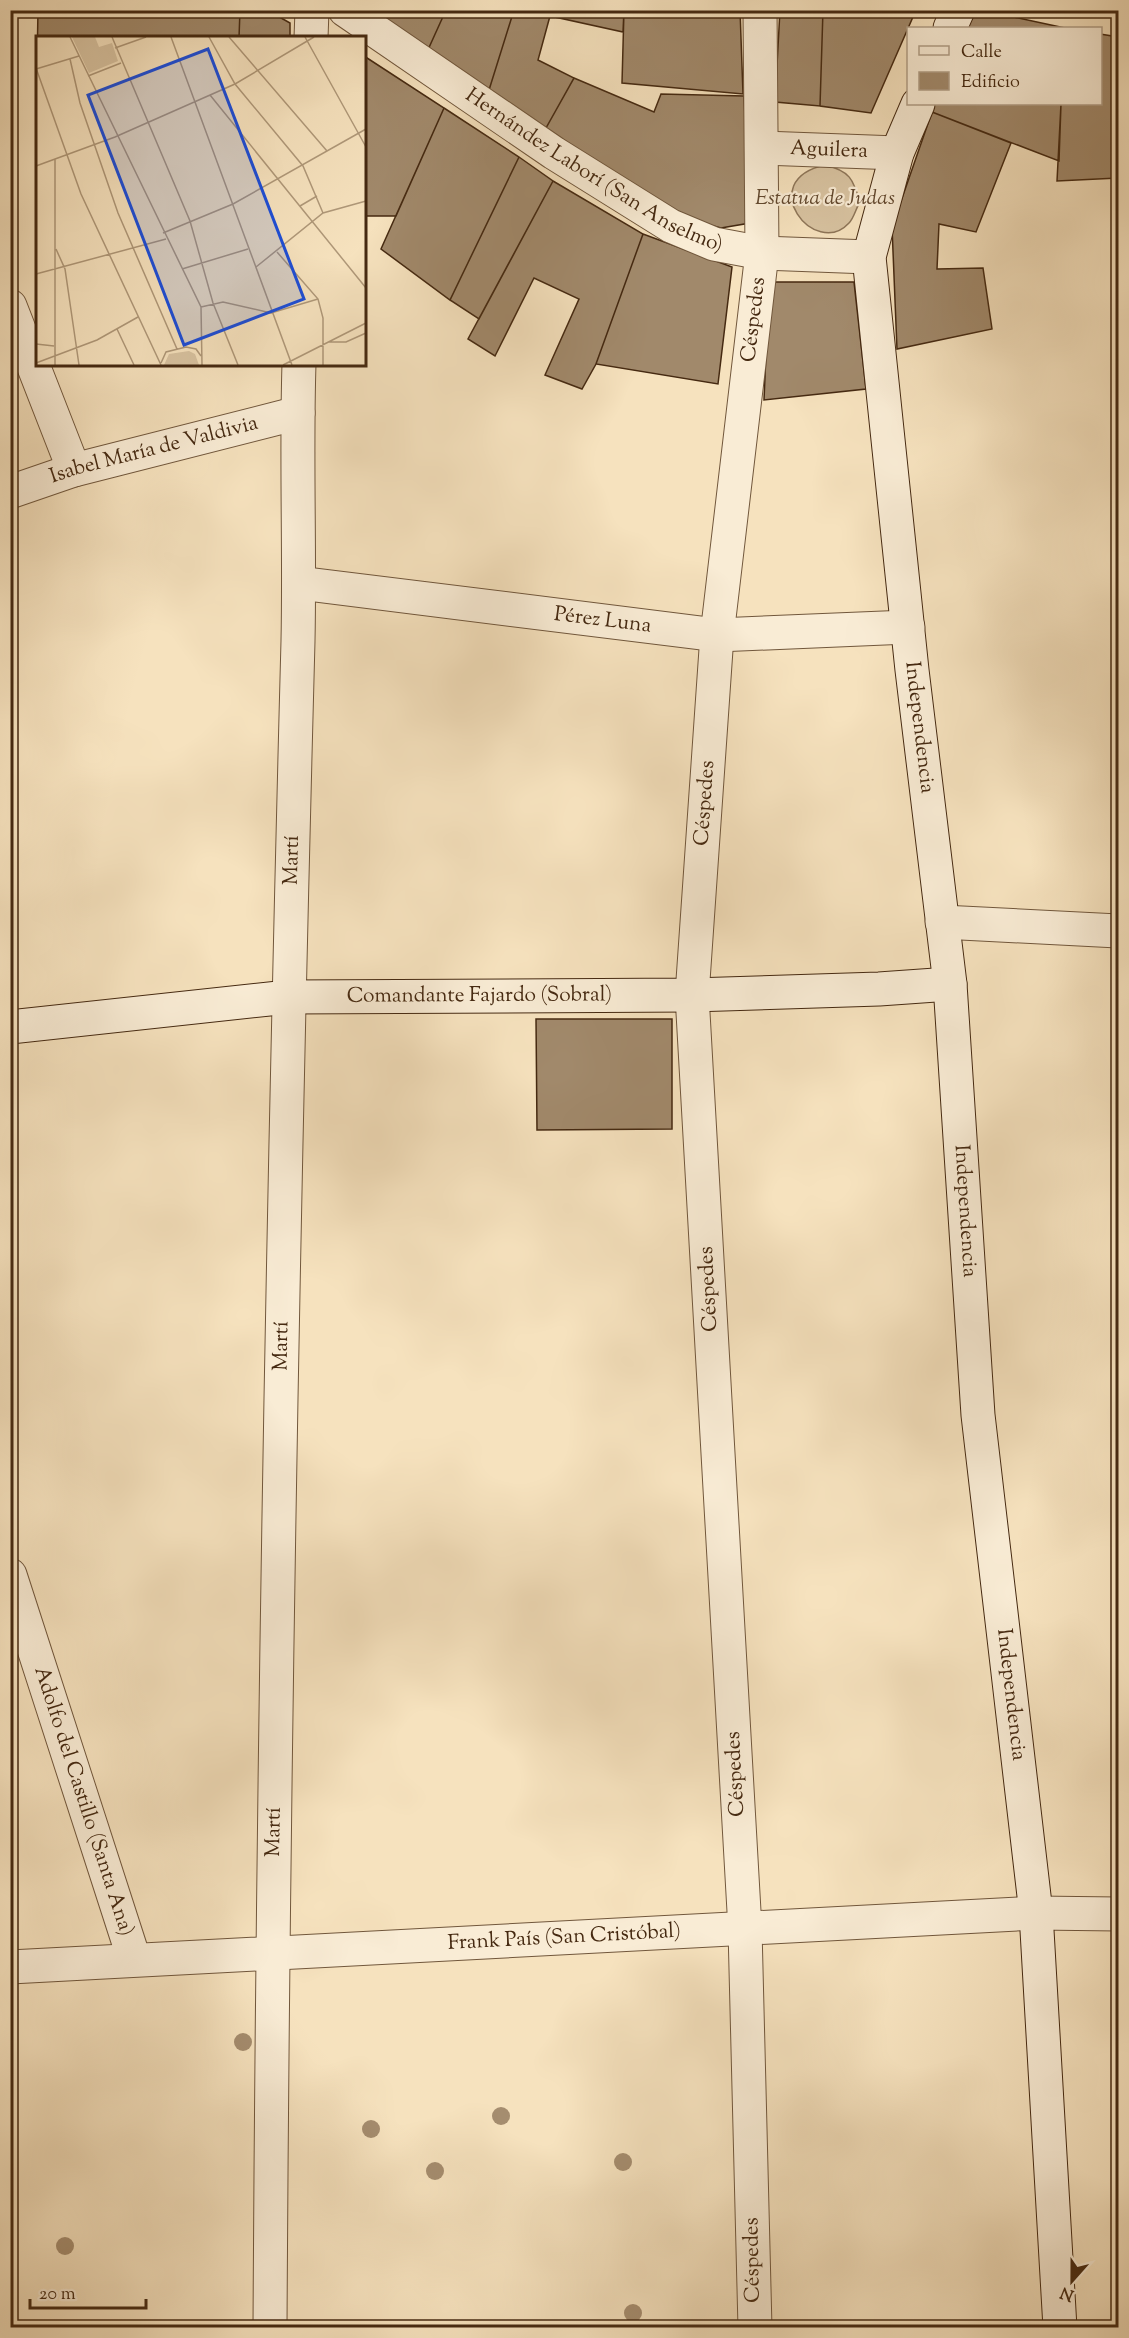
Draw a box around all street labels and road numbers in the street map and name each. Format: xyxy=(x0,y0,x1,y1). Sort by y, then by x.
street label: Hernández Laborí (San Anselmo) xyxy=(459,81,725,260)
street label: Aguilera xyxy=(789,134,869,167)
street label: Céspedes xyxy=(734,275,774,364)
street label: Isabel María de Valdivia xyxy=(46,409,262,492)
street label: Pérez Luna xyxy=(552,600,653,642)
street label: Independencia xyxy=(896,660,942,795)
street label: Céspedes xyxy=(687,759,723,847)
street label: Martí xyxy=(277,835,308,885)
street label: Comandante Fajardo (Sobral) xyxy=(347,980,612,1012)
street label: Independencia xyxy=(945,1144,984,1279)
street label: Céspedes xyxy=(692,1246,726,1332)
street label: Martí xyxy=(266,1321,297,1371)
street label: Independencia xyxy=(988,1627,1033,1763)
street label: Adolfo del Castillo (Santa Ana) xyxy=(26,1663,141,1940)
street label: Céspedes xyxy=(719,1731,753,1817)
street label: Martí xyxy=(259,1807,290,1857)
street label: Frank País (San Cristóbal) xyxy=(447,1917,682,1959)
street label: Céspedes xyxy=(737,2217,769,2303)

